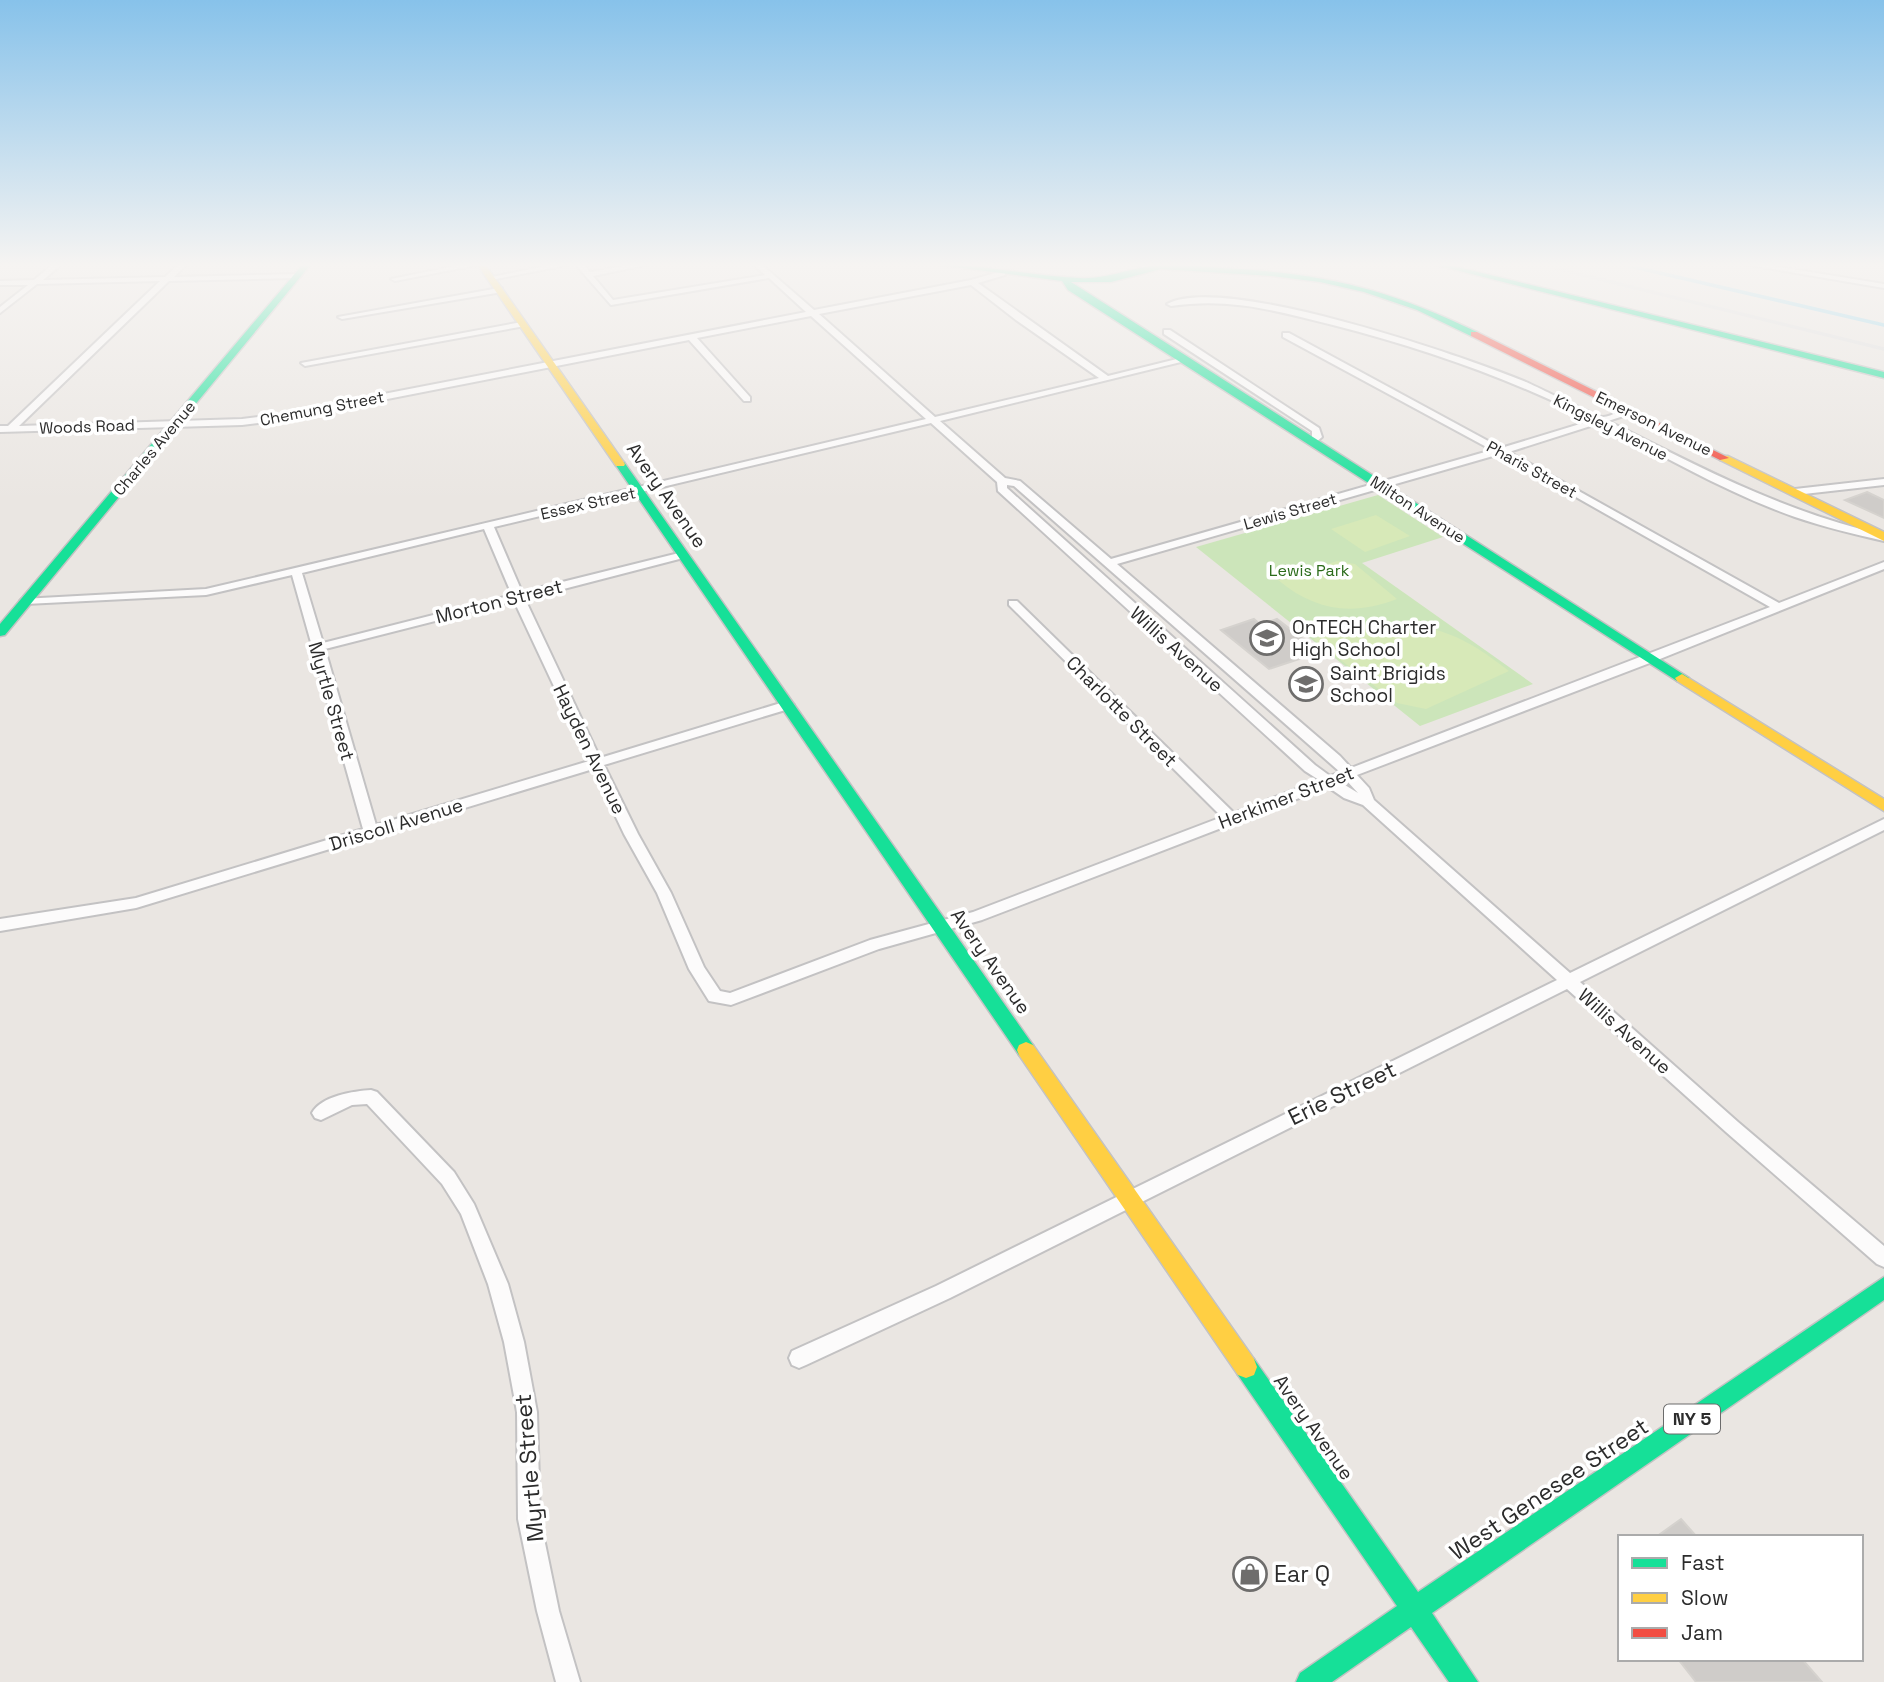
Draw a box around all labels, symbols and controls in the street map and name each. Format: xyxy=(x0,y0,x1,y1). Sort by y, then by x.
street label: Chemung Street xyxy=(258,386,386,431)
street label: Emerson Avenue xyxy=(1592,386,1715,461)
street label: Kingsley Avenue xyxy=(1550,390,1672,465)
street label: Charles Avenue xyxy=(109,397,200,500)
street label: Woods Road xyxy=(39,414,135,439)
street label: Pharis Street xyxy=(1483,436,1581,503)
street label: Avery Avenue xyxy=(621,438,712,553)
street label: Milton Avenue xyxy=(1366,471,1469,548)
street label: Essex Street xyxy=(538,482,638,525)
street label: Lewis Street xyxy=(1241,488,1339,535)
park label: Lewis Park xyxy=(1269,560,1350,581)
street label: Morton Street xyxy=(433,574,565,629)
street label: Willis Avenue xyxy=(1125,601,1229,698)
place label: OnTECH Charter High School xyxy=(1292,615,1437,662)
school or university icon: OnTECH Charter High School xyxy=(1248,619,1286,657)
street label: Myrtle Street xyxy=(303,639,360,764)
street label: Charlotte Street xyxy=(1061,650,1183,772)
place label: Saint Brigids School xyxy=(1330,661,1446,708)
school or university icon: Saint Brigids School xyxy=(1287,665,1325,703)
street label: Hayden Avenue xyxy=(547,680,632,818)
street label: Herkimer Street xyxy=(1215,760,1358,835)
street label: Driscoll Avenue xyxy=(326,792,466,857)
street label: Avery Avenue xyxy=(945,904,1036,1019)
street label: Willis Avenue xyxy=(1573,983,1677,1080)
street label: Erie Street xyxy=(1283,1054,1401,1132)
street label: Avery Avenue xyxy=(1268,1370,1359,1485)
street label: Myrtle Street xyxy=(508,1393,550,1543)
road number: NY 5 xyxy=(1664,1404,1720,1434)
street label: West Genesee Street xyxy=(1444,1411,1654,1567)
legend xyxy=(1618,1535,1863,1661)
text: Fast xyxy=(1681,1549,1725,1576)
shop icon: Ear Q xyxy=(1231,1555,1269,1593)
place label: Ear Q xyxy=(1274,1559,1330,1589)
text: Slow xyxy=(1681,1584,1729,1611)
text: Jam xyxy=(1681,1619,1723,1646)

